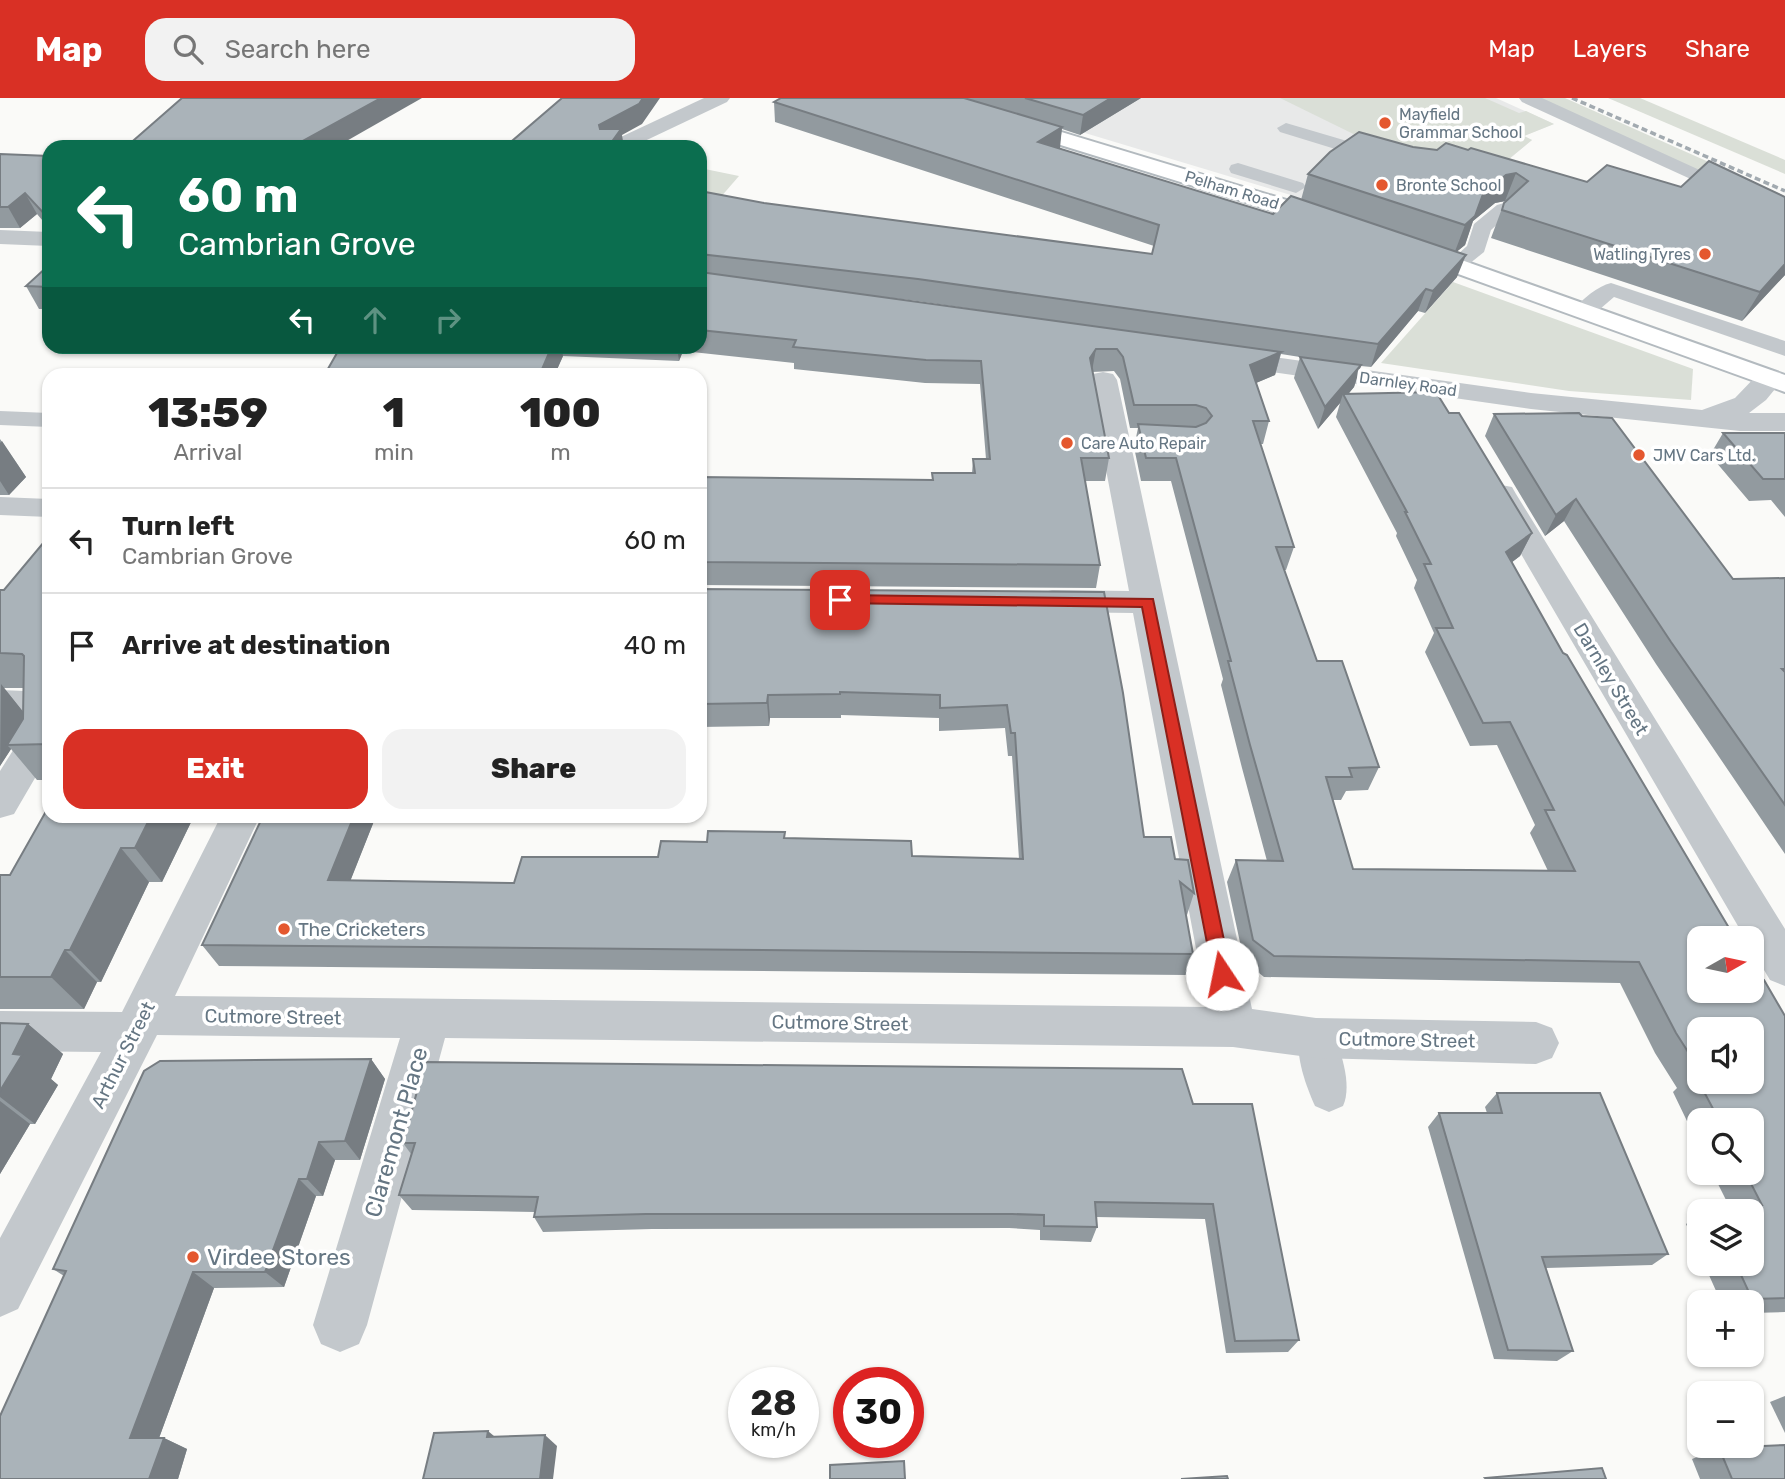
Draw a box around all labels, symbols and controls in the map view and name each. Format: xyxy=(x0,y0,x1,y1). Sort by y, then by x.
search box xyxy=(145,18,635,81)
text: Map xyxy=(35,30,103,69)
icon: search xyxy=(169,30,207,68)
text: Search here xyxy=(225,34,370,65)
text: Map xyxy=(1488,35,1535,63)
text: Layers xyxy=(1573,35,1647,63)
text: Share xyxy=(1685,35,1750,63)
place label: Mayfield Grammar School xyxy=(1399,105,1522,142)
marker: Mayfield Grammar School xyxy=(1377,115,1393,131)
text: 60 m xyxy=(178,166,299,224)
street label: Pelham Road xyxy=(1183,167,1281,213)
icon: left xyxy=(63,168,154,259)
place label: Bronte School xyxy=(1396,176,1501,195)
marker: Bronte School xyxy=(1374,177,1390,193)
text: Cambrian Grove xyxy=(178,225,416,263)
place label: Watling Tyres xyxy=(1593,245,1691,264)
marker: Watling Tyres xyxy=(1697,246,1713,262)
icon: left xyxy=(283,301,321,339)
icon: ahead xyxy=(356,301,394,339)
icon: right xyxy=(429,301,467,339)
street label: Darnley Road xyxy=(1358,368,1458,400)
text: 13:59 xyxy=(148,388,268,438)
text: 1 xyxy=(383,388,405,438)
text: 100 xyxy=(520,388,601,438)
place label: Care Auto Repair xyxy=(1081,434,1206,453)
marker: Care Auto Repair xyxy=(1059,435,1075,451)
text: Arrival xyxy=(173,438,242,466)
text: min xyxy=(374,438,414,466)
text: m xyxy=(550,438,571,466)
place label: JMV Cars Ltd. xyxy=(1653,446,1756,465)
marker: JMV Cars Ltd. xyxy=(1631,447,1647,463)
text: Turn left xyxy=(122,511,234,542)
icon: left xyxy=(63,522,101,560)
text: 60 m xyxy=(624,525,686,556)
text: Cambrian Grove xyxy=(122,542,293,570)
pin xyxy=(810,570,870,630)
icon: arrive xyxy=(821,581,859,619)
street label: Darnley Street xyxy=(1568,619,1654,740)
icon: arrive xyxy=(63,627,101,665)
text: Arrive at destination xyxy=(122,630,390,661)
text: 40 m xyxy=(624,630,686,661)
button: Exit xyxy=(63,729,368,809)
button: Share xyxy=(382,729,686,809)
place label: The Cricketers xyxy=(298,918,425,941)
marker: The Cricketers xyxy=(276,921,292,937)
north arrow xyxy=(1687,926,1764,1003)
map controls xyxy=(1687,926,1764,1458)
position arrow xyxy=(1185,937,1259,1011)
street label: Arthur Street xyxy=(86,997,160,1112)
street label: Cutmore Street xyxy=(205,1004,342,1030)
street label: Cutmore Street xyxy=(772,1010,909,1036)
button: sound xyxy=(1687,1017,1764,1094)
street label: Cutmore Street xyxy=(1339,1027,1476,1053)
street label: Claremont Place xyxy=(358,1044,434,1220)
button: search xyxy=(1687,1108,1764,1185)
button: layers xyxy=(1687,1199,1764,1276)
place label: Virdee Stores xyxy=(207,1243,351,1271)
marker: Virdee Stores xyxy=(185,1249,201,1265)
button: + xyxy=(1687,1290,1764,1367)
speed limit sign: 30 xyxy=(833,1367,924,1458)
button: − xyxy=(1687,1381,1764,1458)
text: 28 xyxy=(750,1382,797,1424)
text: km/h xyxy=(751,1419,796,1441)

